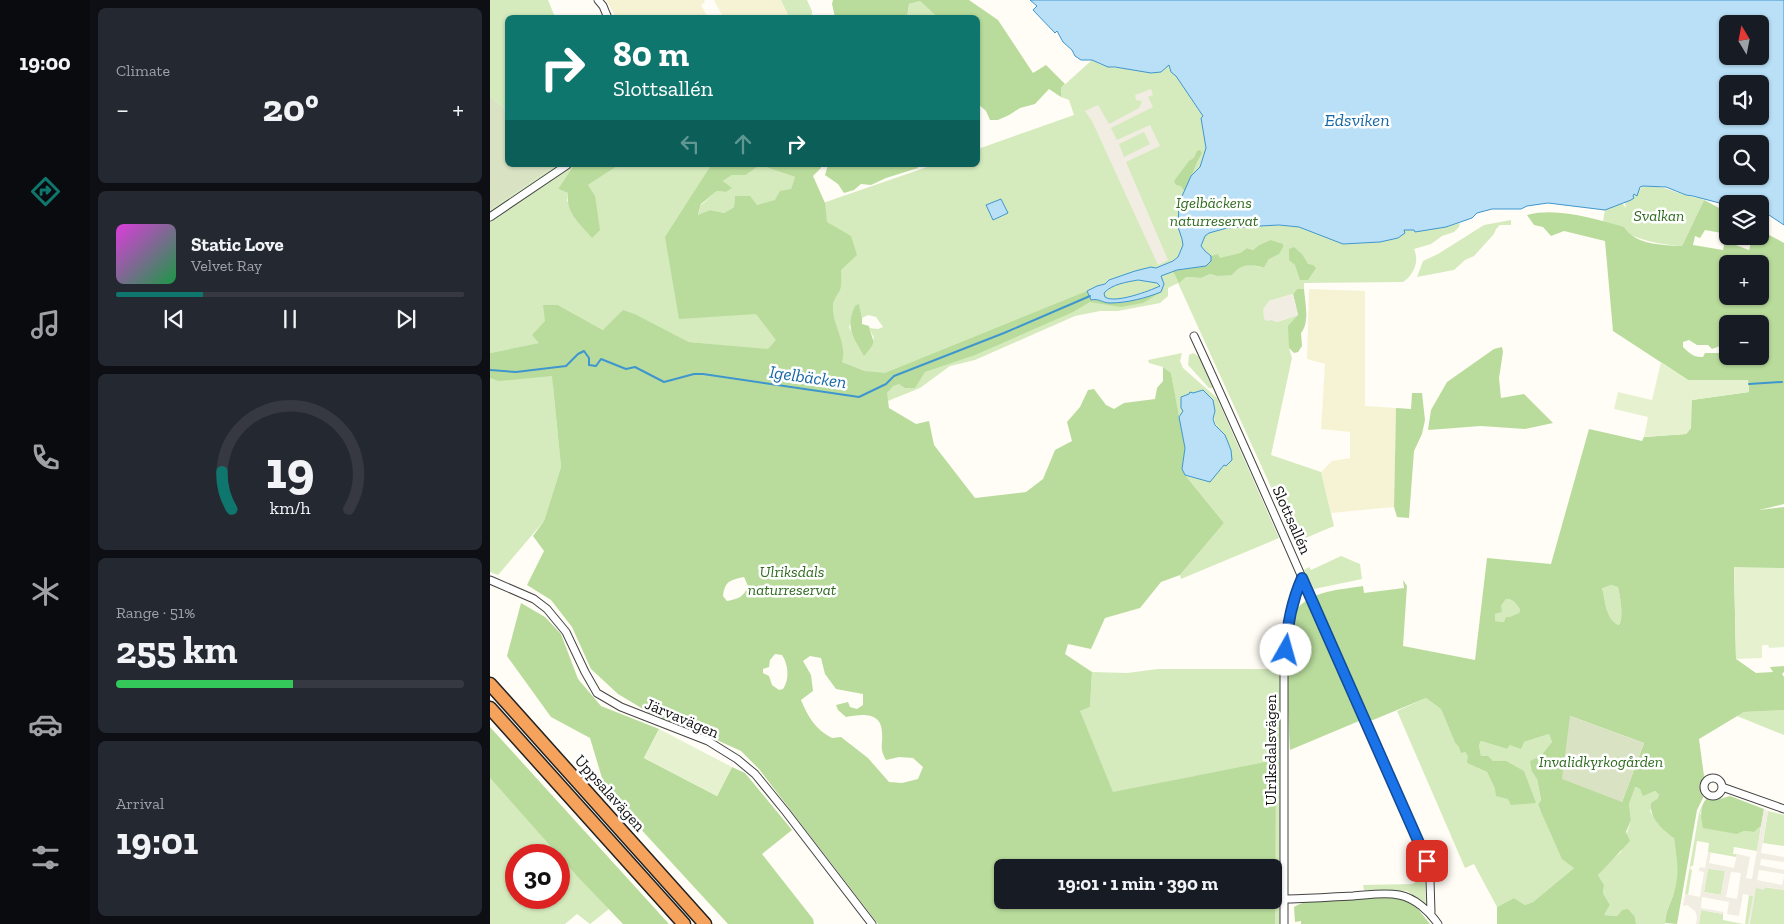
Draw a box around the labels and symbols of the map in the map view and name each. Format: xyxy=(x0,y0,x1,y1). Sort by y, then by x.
north arrow xyxy=(1719,15,1769,65)
water label: Edsviken xyxy=(1324,109,1390,131)
park label: Igelbäckens naturreservat xyxy=(1170,193,1259,230)
park label: Svalkan xyxy=(1633,206,1685,225)
water label: Igelbäcken xyxy=(768,361,848,393)
street label: Slottsallén xyxy=(1269,483,1316,558)
park label: Ulriksdals naturreservat xyxy=(748,562,837,599)
position arrow xyxy=(1259,623,1311,675)
street label: Ulriksdalsvägen xyxy=(1261,693,1280,806)
street label: Järvavägen xyxy=(642,694,722,742)
street label: Uppsalavägen xyxy=(571,751,650,836)
park label: Invalidkyrkogården xyxy=(1539,752,1663,771)
pin xyxy=(1406,840,1448,882)
speed limit sign: 30 xyxy=(505,844,570,909)

